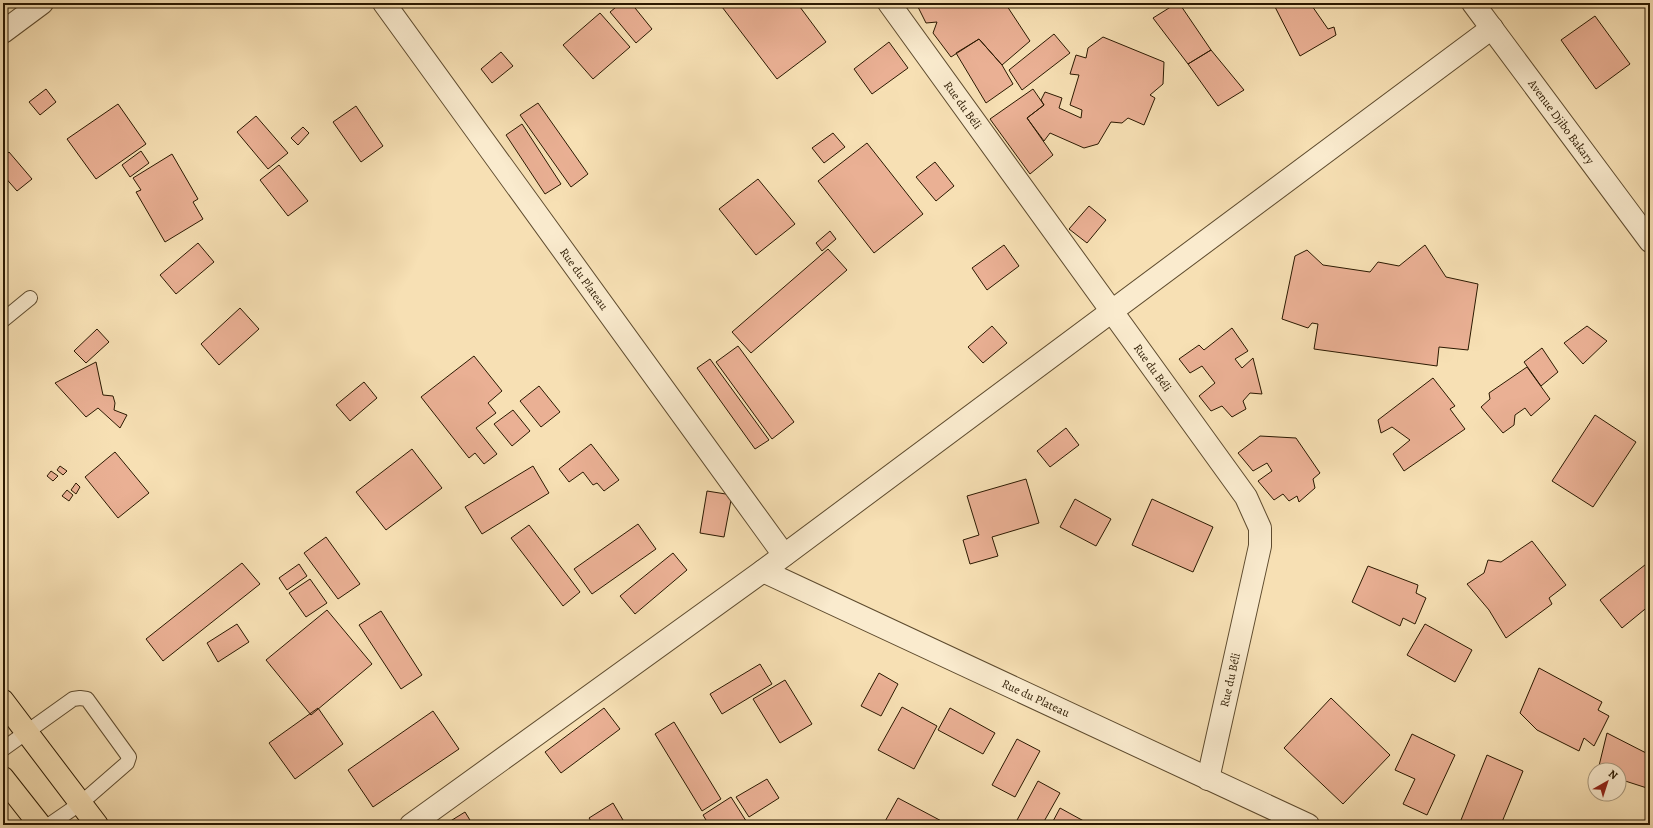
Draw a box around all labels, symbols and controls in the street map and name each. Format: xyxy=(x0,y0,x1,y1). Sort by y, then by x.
street label: Avenue Djibo Bakary xyxy=(1524,75,1598,168)
street label: Rue du Béli xyxy=(940,78,986,132)
street label: Rue du Plateau xyxy=(556,245,612,314)
street label: Rue du Béli xyxy=(1130,341,1175,395)
street label: Rue du Béli xyxy=(1216,651,1244,709)
street label: Rue du Plateau xyxy=(999,675,1073,721)
north arrow xyxy=(1587,762,1627,802)
text: N xyxy=(1605,766,1621,783)

